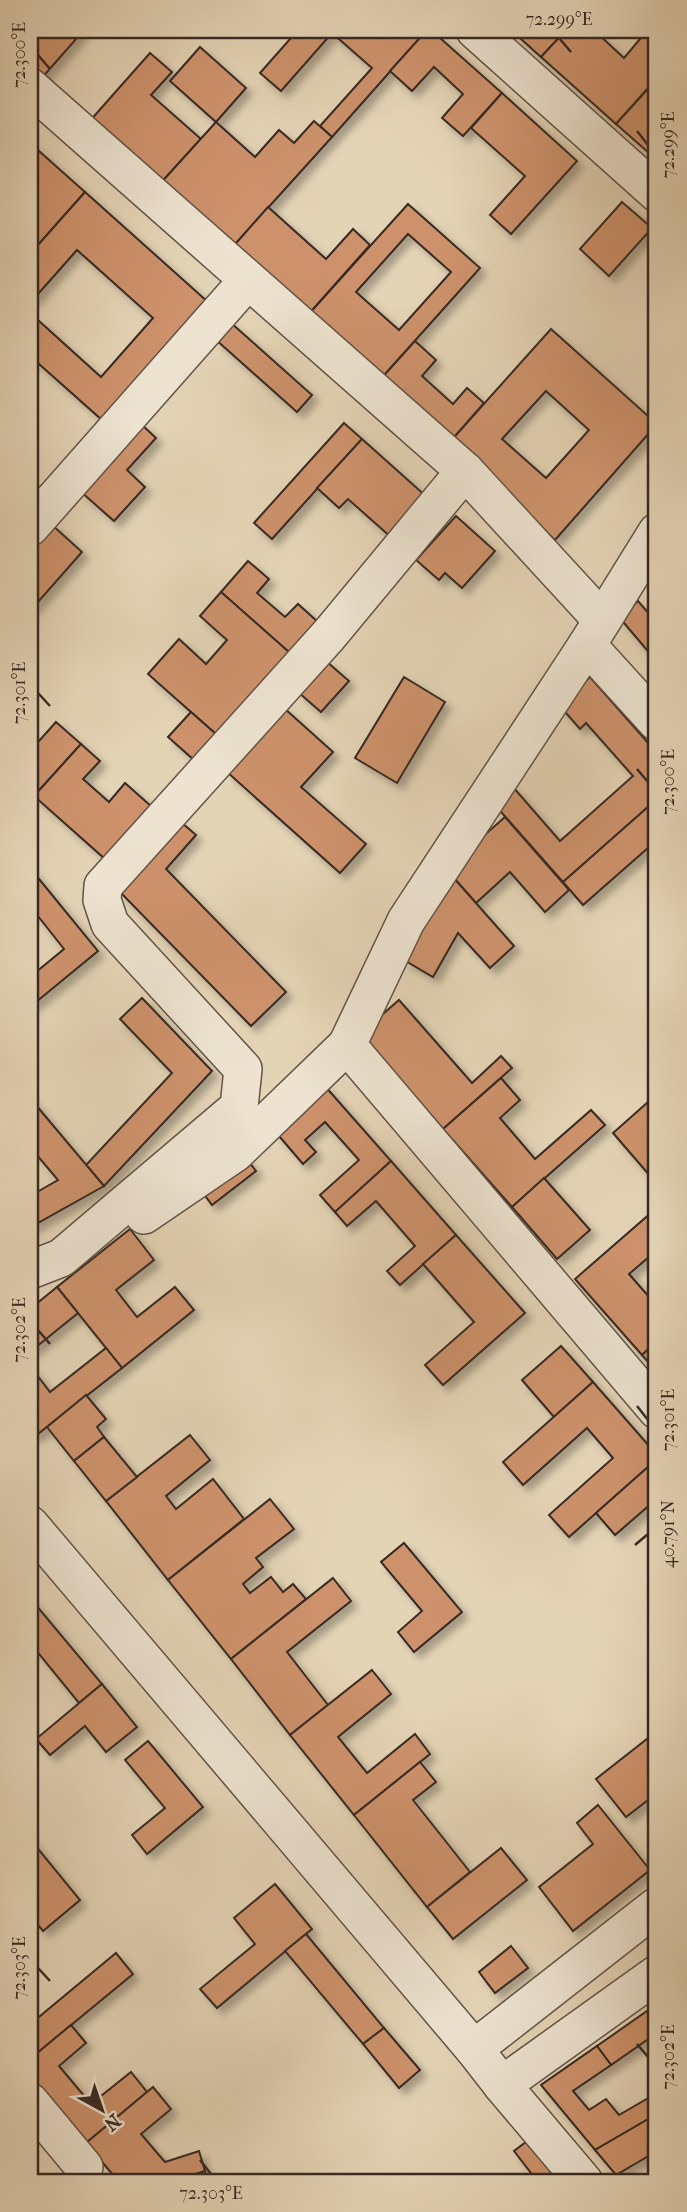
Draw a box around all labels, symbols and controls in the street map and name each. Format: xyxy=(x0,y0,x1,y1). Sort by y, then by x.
text: 72.299°E xyxy=(525,9,593,30)
text: 72.300°E xyxy=(9,22,30,88)
text: 72.299°E xyxy=(658,111,679,179)
text: 72.301°E xyxy=(9,662,30,724)
text: 72.300°E xyxy=(658,749,679,815)
text: 72.302°E xyxy=(9,1297,30,1363)
text: 72.301°E xyxy=(658,1389,679,1451)
text: 40.791°N xyxy=(658,1500,679,1568)
text: 72.303°E xyxy=(9,1936,30,2000)
text: 72.302°E xyxy=(658,2024,679,2090)
north arrow xyxy=(66,2076,136,2146)
text: N xyxy=(99,2109,125,2136)
text: 72.303°E xyxy=(179,2183,243,2204)

